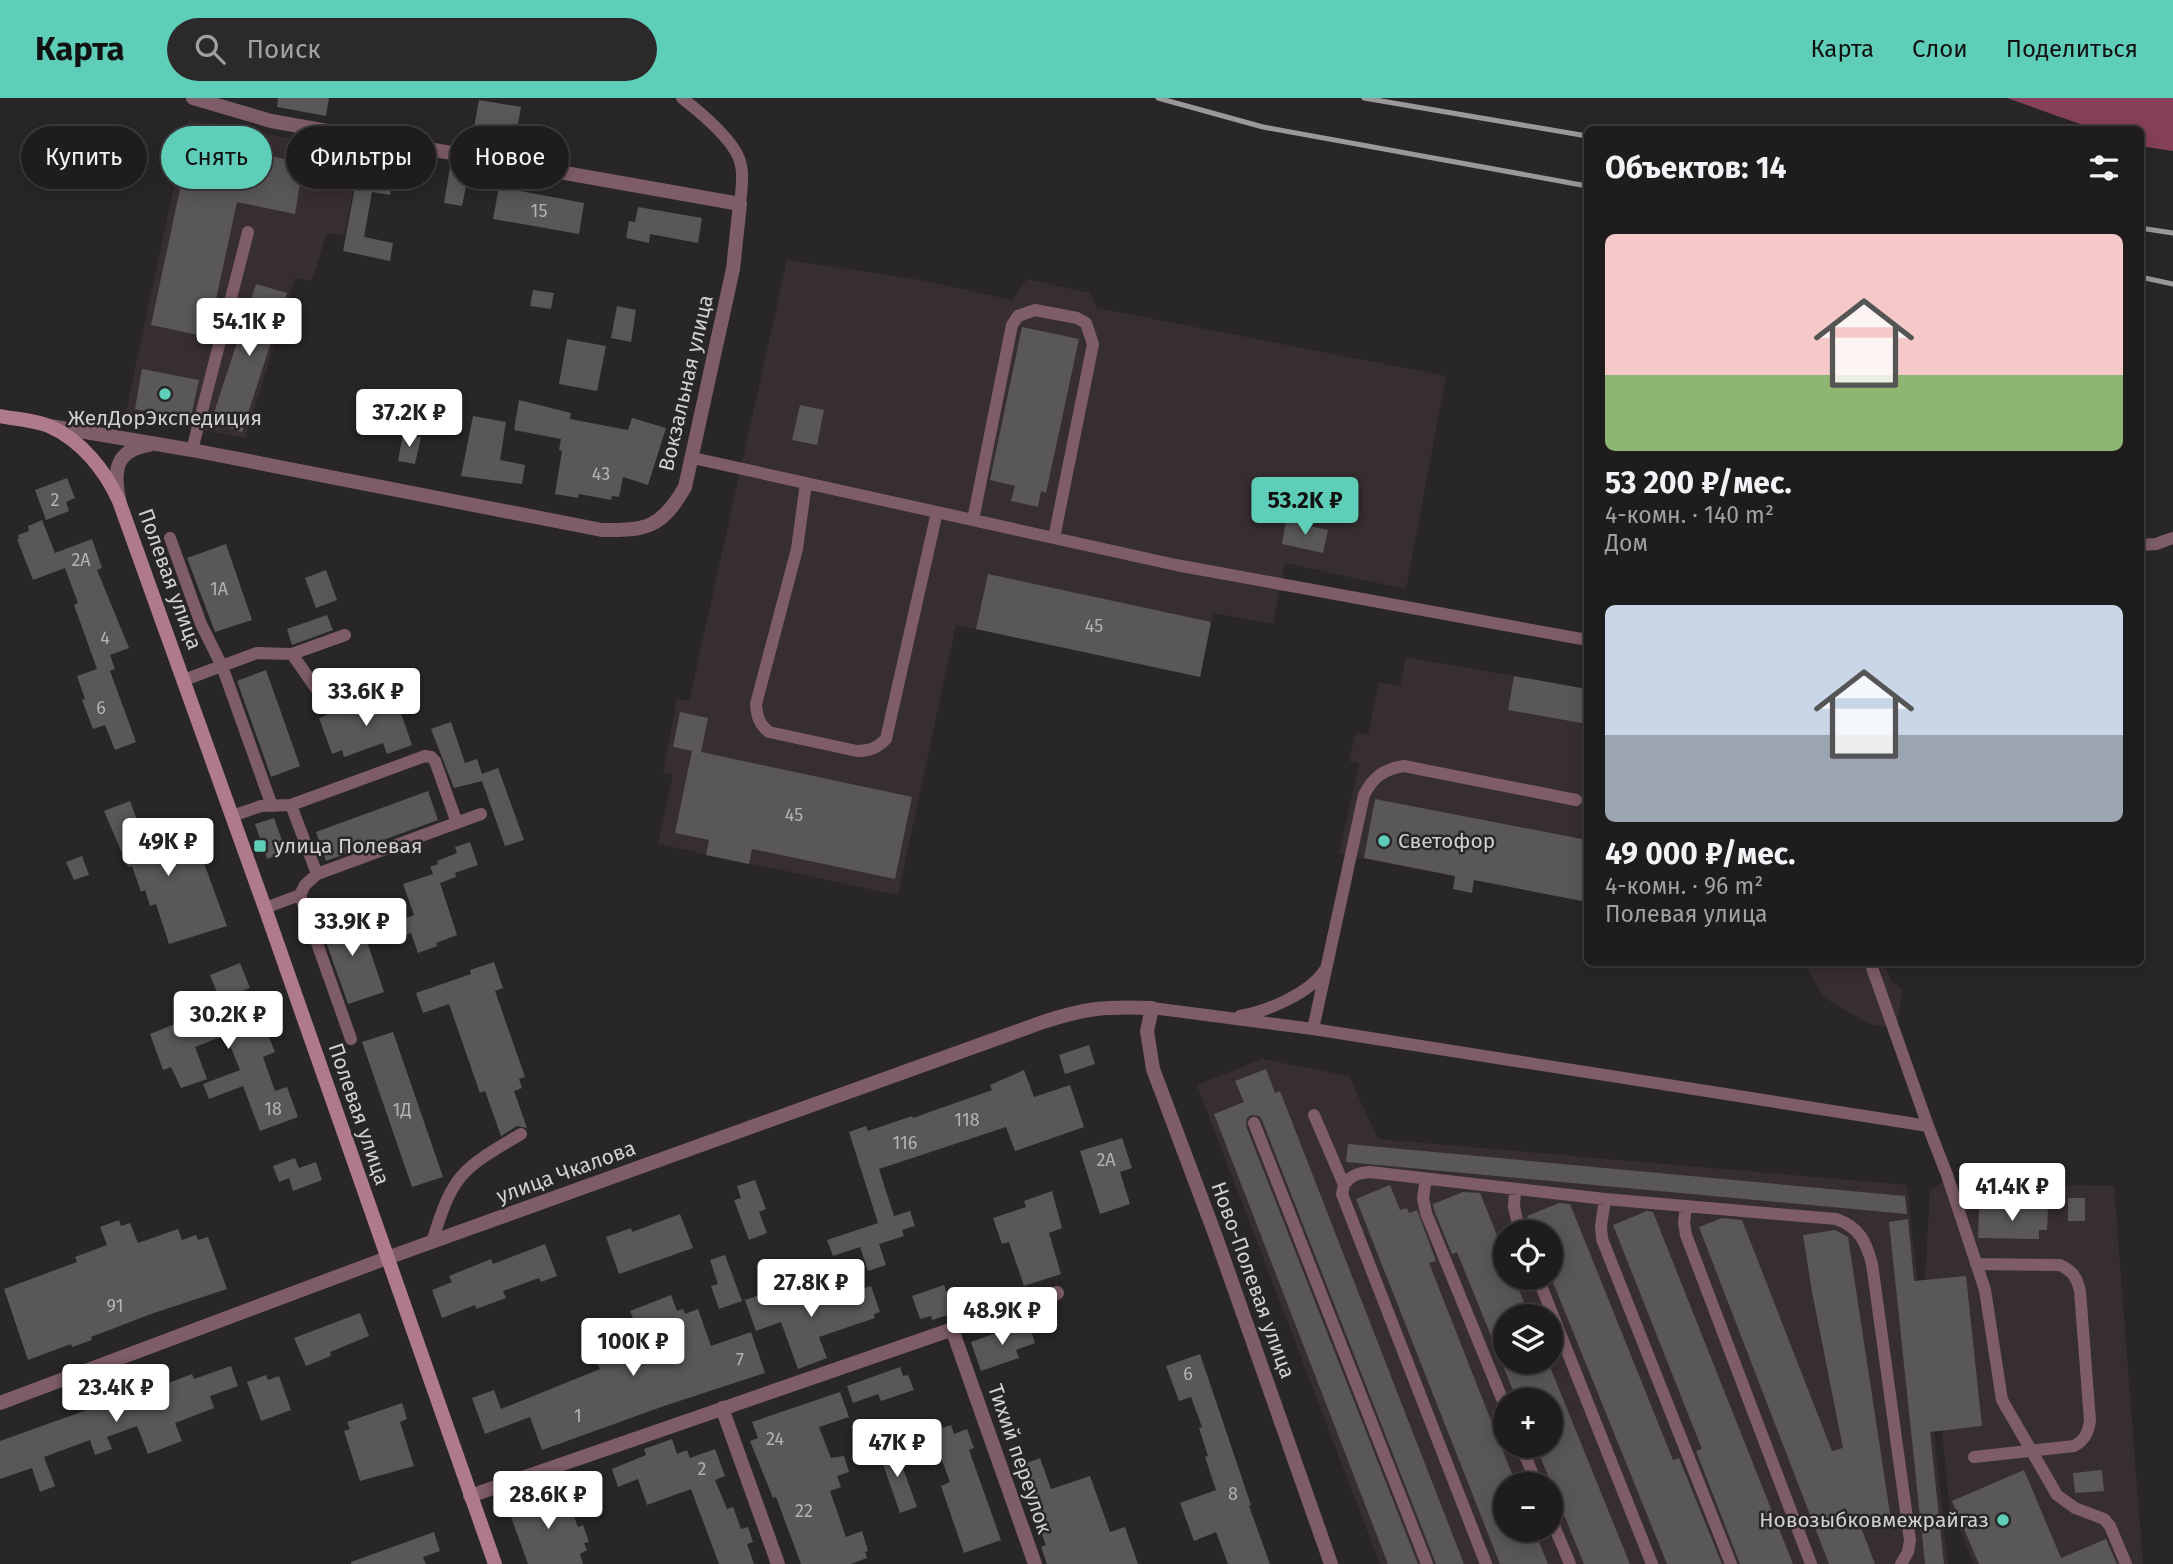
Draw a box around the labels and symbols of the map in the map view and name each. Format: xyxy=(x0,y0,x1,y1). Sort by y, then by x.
house number: 15 xyxy=(531,200,547,222)
street label: Вокзальная улица xyxy=(653,292,719,474)
pin: 54.1K ₽ xyxy=(184,299,314,358)
marker: ЖелДорЭкспедиция xyxy=(157,386,173,402)
pin: 37.2K ₽ xyxy=(344,390,474,449)
place label: ЖелДорЭкспедиция xyxy=(68,405,262,431)
house number: 43 xyxy=(592,463,610,485)
pin: 53.2K ₽ xyxy=(1240,478,1370,537)
house number: 2 xyxy=(51,489,60,511)
street label: Полевая улица xyxy=(132,505,208,653)
house number: 2А xyxy=(71,549,91,571)
house number: 1А xyxy=(210,578,229,600)
house number: 45 xyxy=(1085,615,1103,637)
house number: 4 xyxy=(100,627,110,649)
pin: 33.6K ₽ xyxy=(301,668,431,728)
house number: 6 xyxy=(96,697,106,719)
house number: 45 xyxy=(785,804,803,826)
pin: 49K ₽ xyxy=(119,818,217,878)
place label: Светофор xyxy=(1398,828,1495,854)
place label: улица Полевая xyxy=(274,833,422,859)
marker: Светофор xyxy=(1376,833,1392,849)
marker: улица Полевая xyxy=(252,838,268,854)
pin: 33.9K ₽ xyxy=(287,898,417,958)
pin: 30.2K ₽ xyxy=(163,992,293,1051)
street label: Полевая улица xyxy=(323,1040,395,1188)
house number: 18 xyxy=(264,1098,282,1120)
house number: 1Д xyxy=(393,1099,411,1121)
house number: 118 xyxy=(954,1109,980,1131)
house number: 116 xyxy=(893,1132,917,1154)
street label: улица Чкалова xyxy=(493,1135,639,1209)
house number: 2А xyxy=(1096,1149,1116,1171)
pin: 41.4K ₽ xyxy=(1947,1164,2077,1223)
street label: Ново-Полевая улица xyxy=(1205,1178,1301,1382)
pin: 27.8K ₽ xyxy=(746,1260,876,1319)
pin: 48.9K ₽ xyxy=(937,1288,1067,1347)
house number: 91 xyxy=(107,1295,123,1317)
pin: 100K ₽ xyxy=(576,1318,690,1378)
house number: 7 xyxy=(736,1349,744,1371)
house number: 6 xyxy=(1183,1363,1193,1385)
pin: 23.4K ₽ xyxy=(51,1364,181,1424)
street label: Тихий переулок xyxy=(982,1381,1058,1537)
house number: 1 xyxy=(574,1405,582,1427)
pin: 47K ₽ xyxy=(848,1420,946,1479)
house number: 24 xyxy=(766,1428,784,1450)
house number: 2 xyxy=(698,1458,707,1480)
pin: 28.6K ₽ xyxy=(483,1472,613,1531)
house number: 8 xyxy=(1228,1483,1238,1505)
house number: 22 xyxy=(795,1500,813,1522)
place label: Новозыбковмежрайгаз xyxy=(1759,1507,1989,1533)
marker: Новозыбковмежрайгаз xyxy=(1995,1512,2011,1528)

